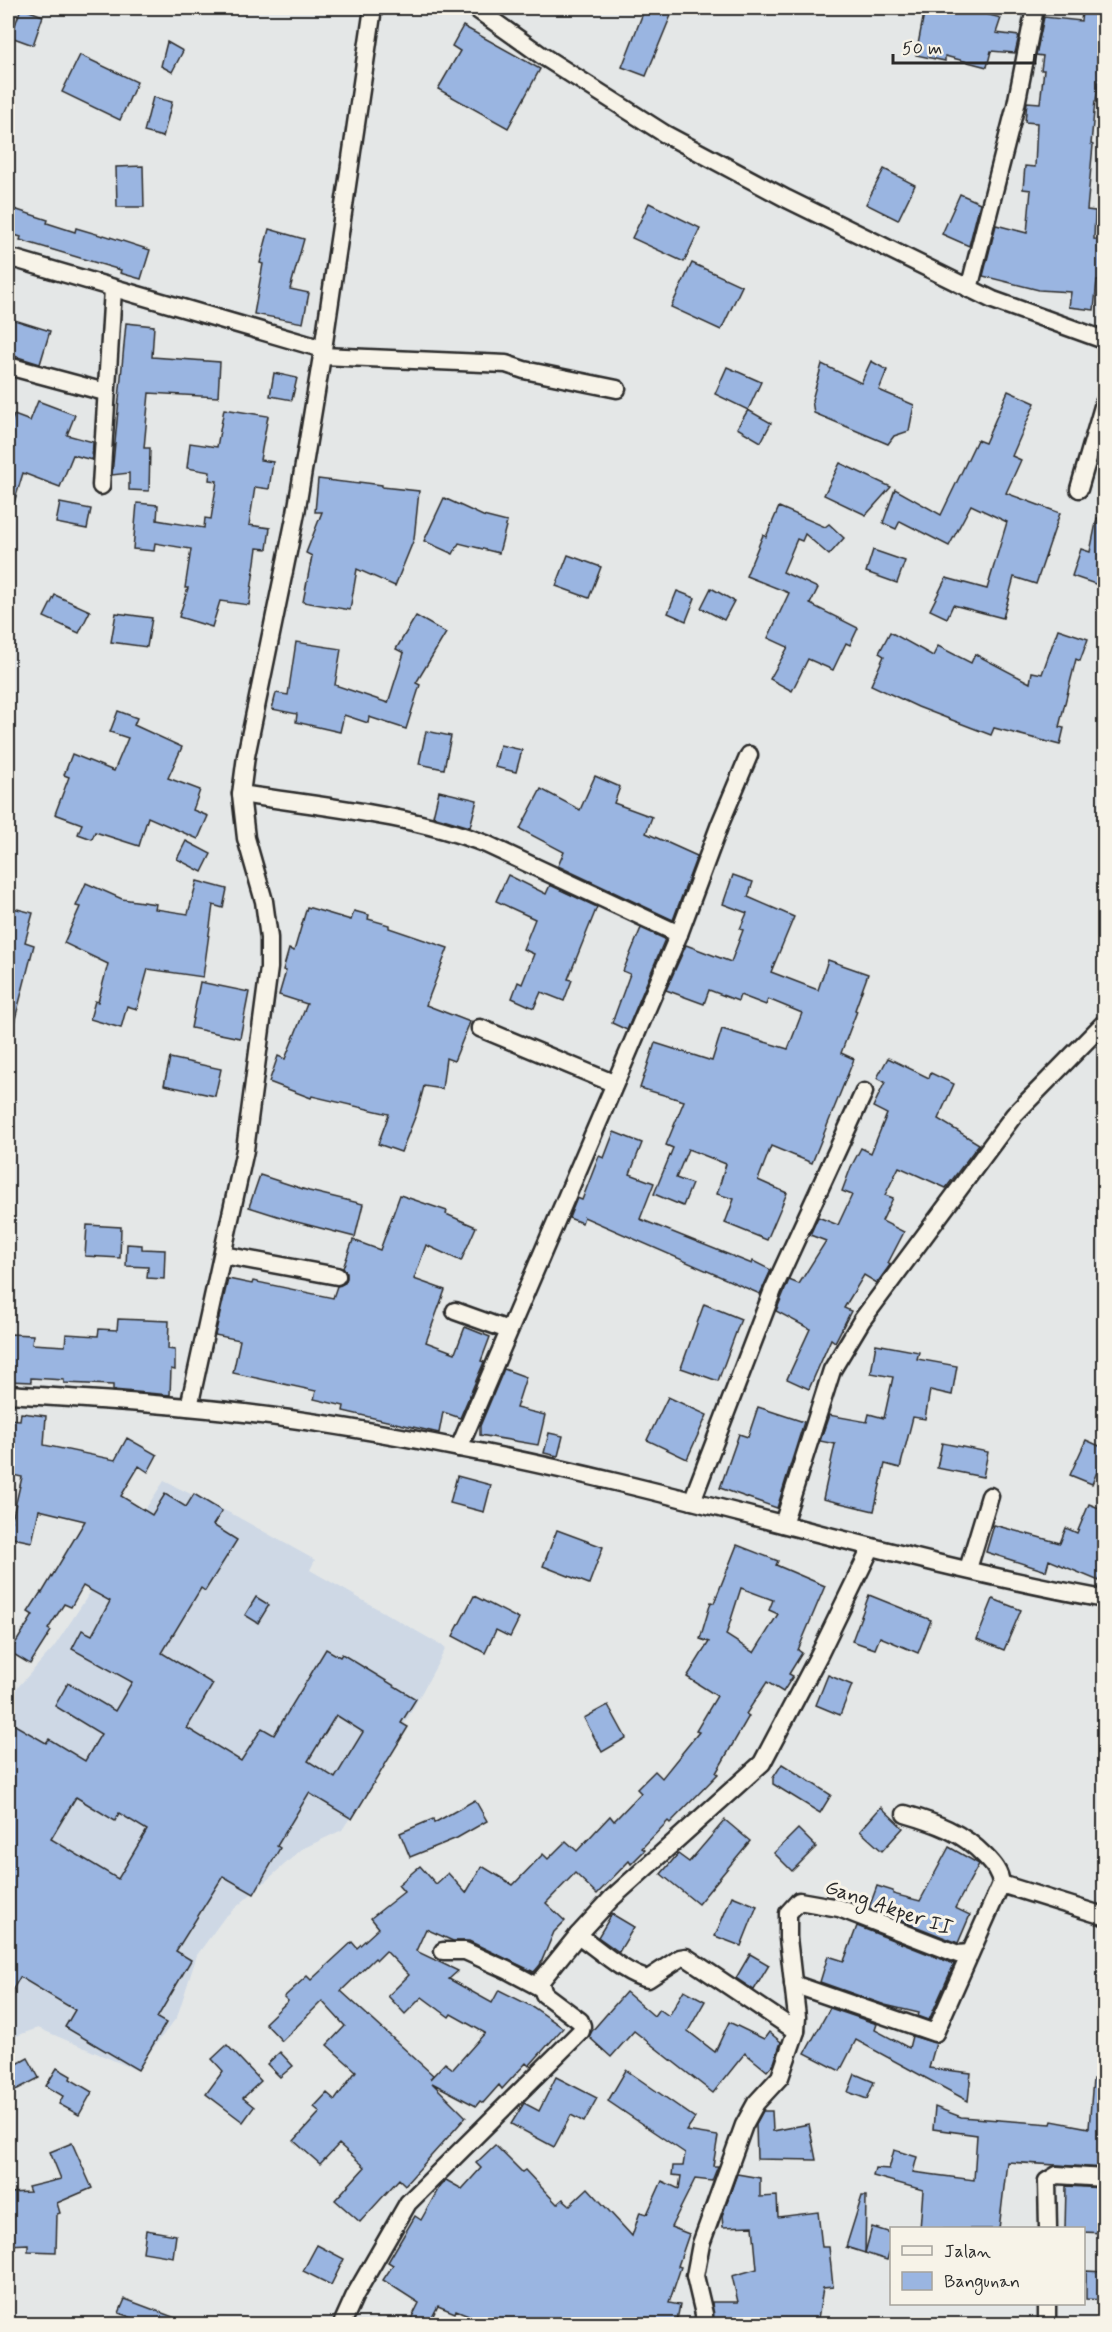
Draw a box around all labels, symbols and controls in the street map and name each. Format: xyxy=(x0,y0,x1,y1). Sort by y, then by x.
scale bar xyxy=(893,27,1036,65)
text: 50 m xyxy=(902,37,942,61)
street label: Gang Akper II xyxy=(821,1873,956,1944)
legend xyxy=(890,2227,1085,2305)
text: Jalan xyxy=(944,2240,991,2264)
text: Bangunan xyxy=(944,2270,1020,2295)

